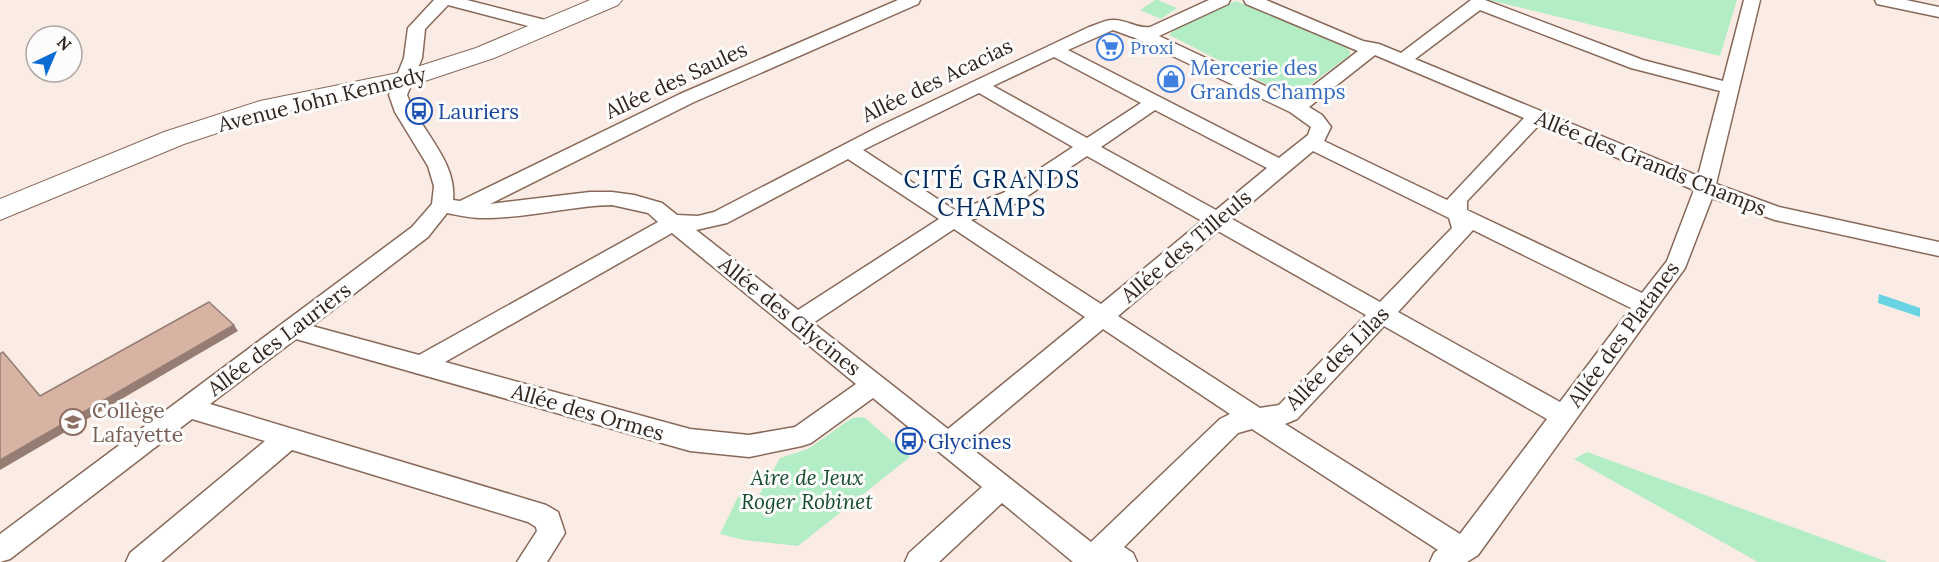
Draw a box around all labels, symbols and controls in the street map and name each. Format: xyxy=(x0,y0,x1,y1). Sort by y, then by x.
north arrow xyxy=(24,24,84,84)
text: N xyxy=(53,32,76,55)
street label: Allée des Acacias xyxy=(856,32,1017,129)
supermarket icon: Proxi xyxy=(1095,32,1125,62)
street label: Allée des Saules xyxy=(600,35,751,125)
place label: Proxi xyxy=(1130,36,1174,59)
place label: Mercerie des Grands Champs xyxy=(1190,54,1345,105)
street label: Avenue John Kennedy xyxy=(214,60,429,138)
shop icon: Mercerie des Grands Champs xyxy=(1156,64,1186,94)
bus stop icon: Lauriers xyxy=(404,96,434,126)
place label: Lauriers xyxy=(438,98,519,125)
street label: Allée des Grands Champs xyxy=(1530,104,1771,222)
district label: CITÉ GRANDS CHAMPS xyxy=(903,164,1081,223)
street label: Allée des Tilleuls xyxy=(1114,184,1257,309)
street label: Allée des Glycines xyxy=(713,250,867,382)
street label: Allée des Platanes xyxy=(1560,256,1685,413)
street label: Allée des Lauriers xyxy=(201,276,356,402)
street label: Allée des Lilas xyxy=(1279,300,1395,416)
street label: Allée des Ormes xyxy=(508,377,667,447)
place label: Collège Lafayette xyxy=(92,397,183,448)
school or university icon: Collège Lafayette xyxy=(58,407,88,437)
bus stop icon: Glycines xyxy=(894,426,924,456)
place label: Glycines xyxy=(928,428,1011,455)
park label: Aire de Jeux Roger Robinet xyxy=(741,464,873,515)

